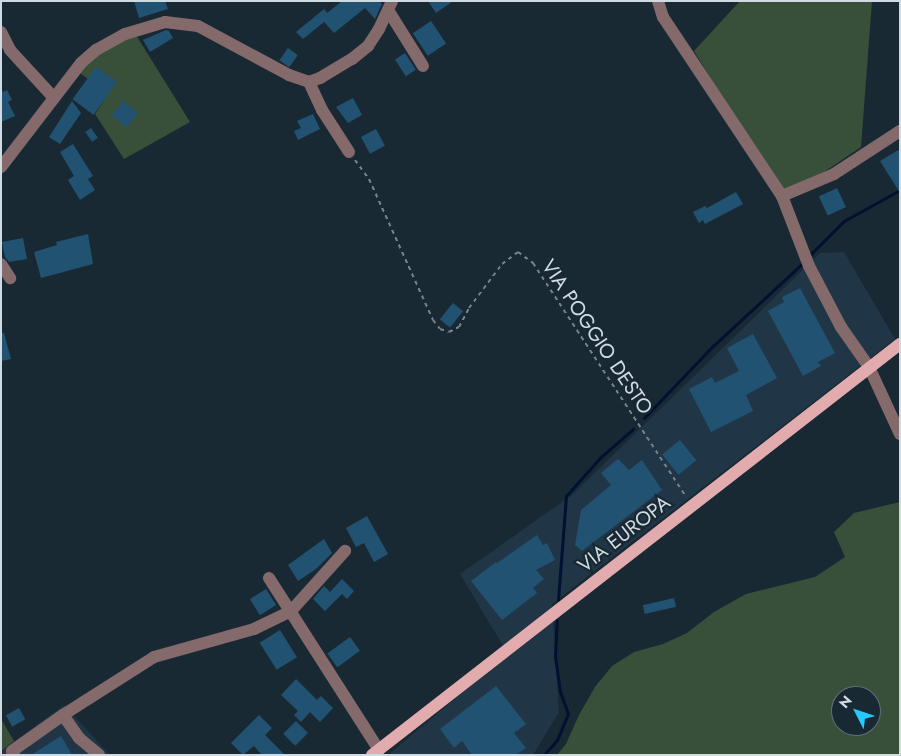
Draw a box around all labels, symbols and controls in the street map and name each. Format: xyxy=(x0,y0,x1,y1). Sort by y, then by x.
street label: VIA POGGIO DESTO xyxy=(536,255,658,419)
street label: VIA EUROPA xyxy=(573,491,675,577)
north arrow xyxy=(831,686,881,736)
text: N xyxy=(834,691,857,713)

